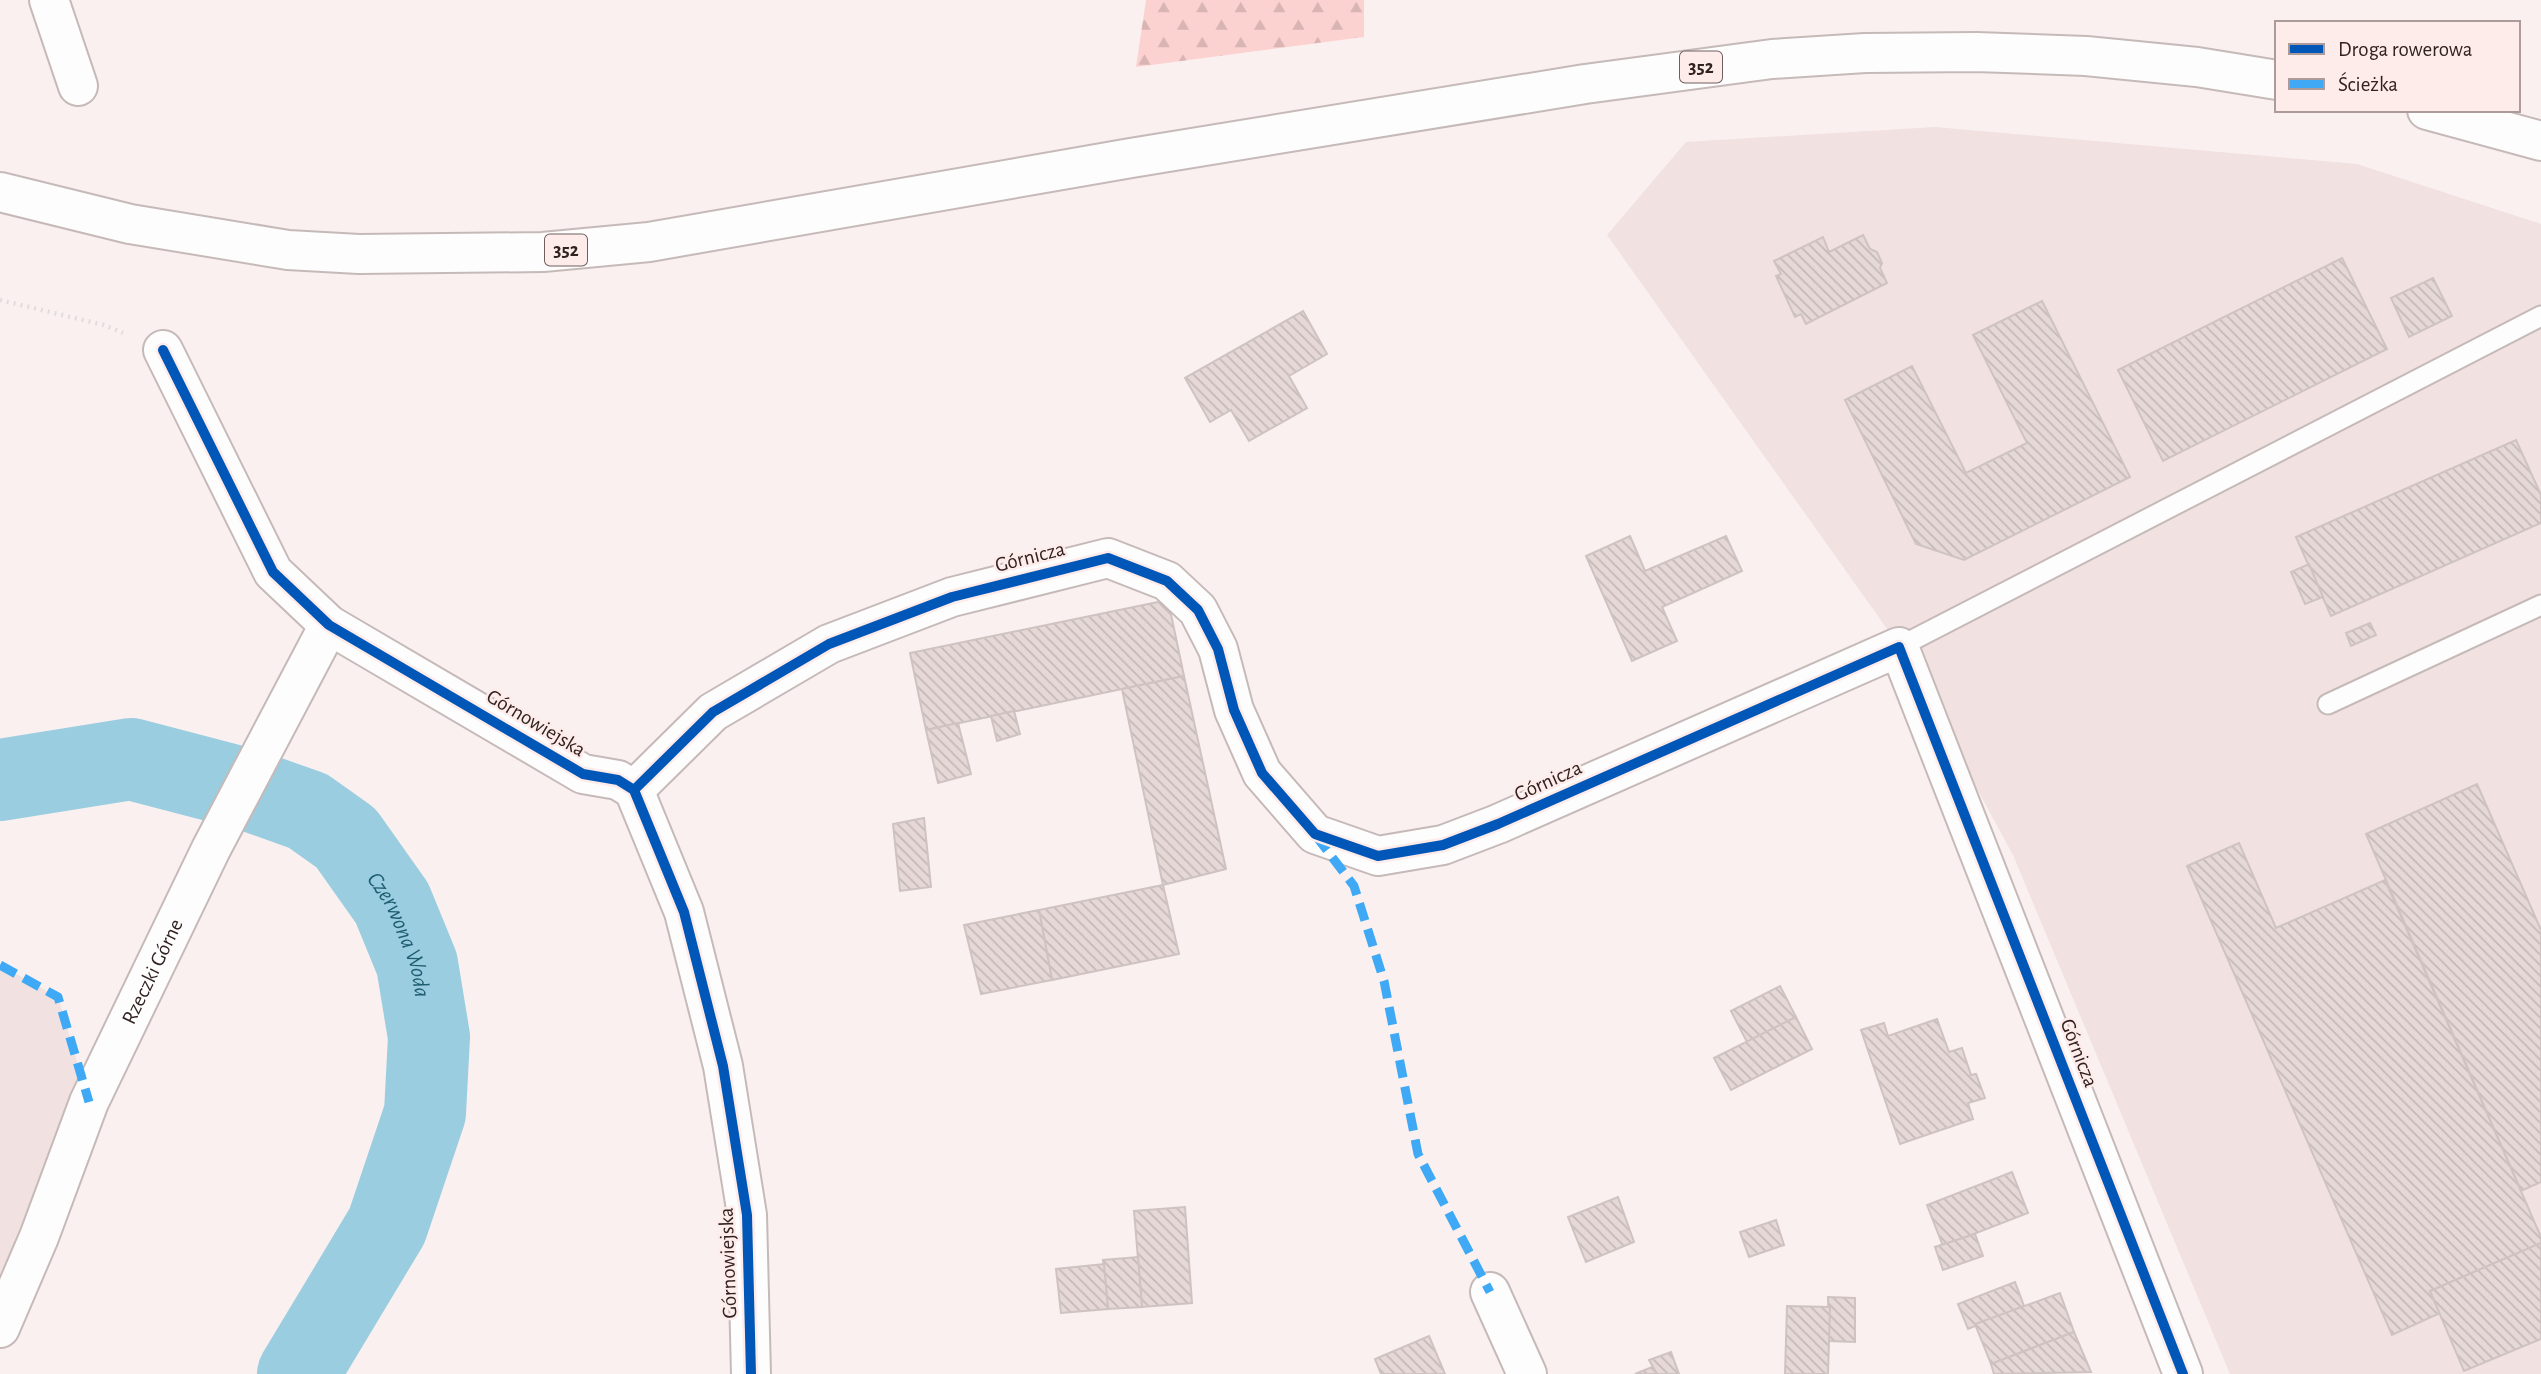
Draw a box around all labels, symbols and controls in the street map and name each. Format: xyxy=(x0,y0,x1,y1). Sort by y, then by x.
legend xyxy=(2275,21,2520,112)
text: Droga rowerowa xyxy=(2338,39,2473,60)
road number: 352 xyxy=(1680,52,1722,82)
text: Ścieżka xyxy=(2338,71,2398,95)
road number: 352 xyxy=(545,234,587,266)
street label: Górnicza xyxy=(993,538,1067,576)
street label: Górnowiejska xyxy=(483,685,589,761)
street label: Górnicza xyxy=(1511,757,1585,805)
water label: Czerwona Woda xyxy=(363,868,434,999)
street label: Rzeczki Górne xyxy=(118,915,186,1027)
street label: Górnicza xyxy=(2056,1016,2102,1090)
street label: Górnowiejska xyxy=(716,1207,740,1319)

